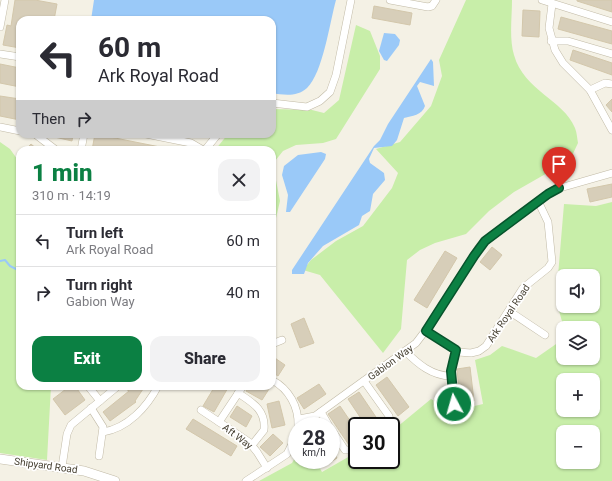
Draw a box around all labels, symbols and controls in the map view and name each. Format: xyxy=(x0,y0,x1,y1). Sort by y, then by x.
text: 60 m xyxy=(98,31,161,64)
icon: left xyxy=(32,32,84,84)
text: Ark Royal Road xyxy=(98,65,219,86)
icon: right xyxy=(73,108,95,130)
text: Then xyxy=(32,110,65,128)
pin xyxy=(542,147,576,188)
icon: arrive xyxy=(548,153,570,175)
text: 1 min xyxy=(32,159,93,187)
button: close xyxy=(218,159,260,201)
text: 310 m · 14:19 xyxy=(32,188,111,203)
text: Turn left xyxy=(66,224,123,242)
icon: left xyxy=(32,230,54,252)
text: 60 m xyxy=(226,232,260,250)
text: Ark Royal Road xyxy=(66,242,153,257)
map controls xyxy=(556,269,600,469)
button: sound xyxy=(556,269,600,313)
text: Turn right xyxy=(66,276,132,294)
icon: right xyxy=(32,282,54,304)
street label: Ark Royal Road xyxy=(485,282,532,344)
text: 40 m xyxy=(226,284,260,302)
text: Gabion Way xyxy=(66,294,135,309)
button: layers xyxy=(556,321,600,365)
button: Exit xyxy=(32,336,142,382)
button: Share xyxy=(150,336,260,382)
street label: Gabion Way xyxy=(366,342,415,382)
button: + xyxy=(556,373,600,417)
position arrow xyxy=(433,383,475,425)
speed limit sign: 30 xyxy=(348,417,400,469)
street label: Aft Way xyxy=(221,422,255,451)
button: − xyxy=(556,425,600,469)
text: 28 xyxy=(303,426,325,450)
text: km/h xyxy=(302,447,326,458)
street label: Shipyard Road xyxy=(14,456,78,475)

